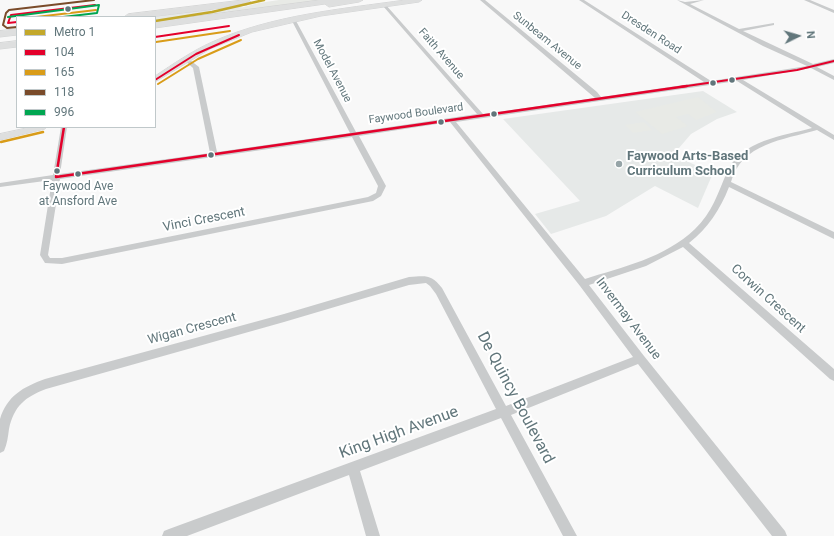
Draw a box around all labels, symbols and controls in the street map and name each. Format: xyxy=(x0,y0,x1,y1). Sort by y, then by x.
unlabelled marker xyxy=(63,4,73,14)
street label: Sunbeam Avenue xyxy=(510,9,584,73)
street label: Dresden Road xyxy=(619,9,683,57)
legend xyxy=(16,16,156,128)
north arrow xyxy=(778,16,818,56)
text: Metro 1 xyxy=(54,25,95,39)
street label: Faith Avenue xyxy=(415,26,467,82)
text: N xyxy=(804,30,817,39)
street label: Model Avenue xyxy=(310,37,354,105)
text: 104 xyxy=(54,45,74,59)
text: 165 xyxy=(54,65,74,79)
unlabelled marker xyxy=(727,75,737,85)
unlabelled marker xyxy=(708,78,718,88)
text: 118 xyxy=(54,85,74,99)
street label: Faywood Boulevard xyxy=(368,101,464,127)
text: 996 xyxy=(54,105,74,119)
unlabelled marker xyxy=(489,109,499,119)
unlabelled marker xyxy=(436,117,446,127)
place label: Faywood Arts-Based Curriculum School xyxy=(627,149,748,180)
unlabelled marker xyxy=(206,150,216,160)
marker: Faywood Arts-Based Curriculum School xyxy=(614,159,624,169)
unlabelled marker xyxy=(52,166,62,176)
marker: Faywood Ave at Ansford Ave xyxy=(73,169,83,179)
place label: Faywood Ave at Ansford Ave xyxy=(39,180,117,208)
street label: Vinci Crescent xyxy=(162,204,246,236)
street label: Corwin Crescent xyxy=(727,261,809,337)
street label: Invermay Avenue xyxy=(592,275,664,363)
street label: Wigan Crescent xyxy=(146,310,238,348)
street label: De Quincy Boulevard xyxy=(472,329,558,467)
street label: King High Avenue xyxy=(337,403,461,463)

